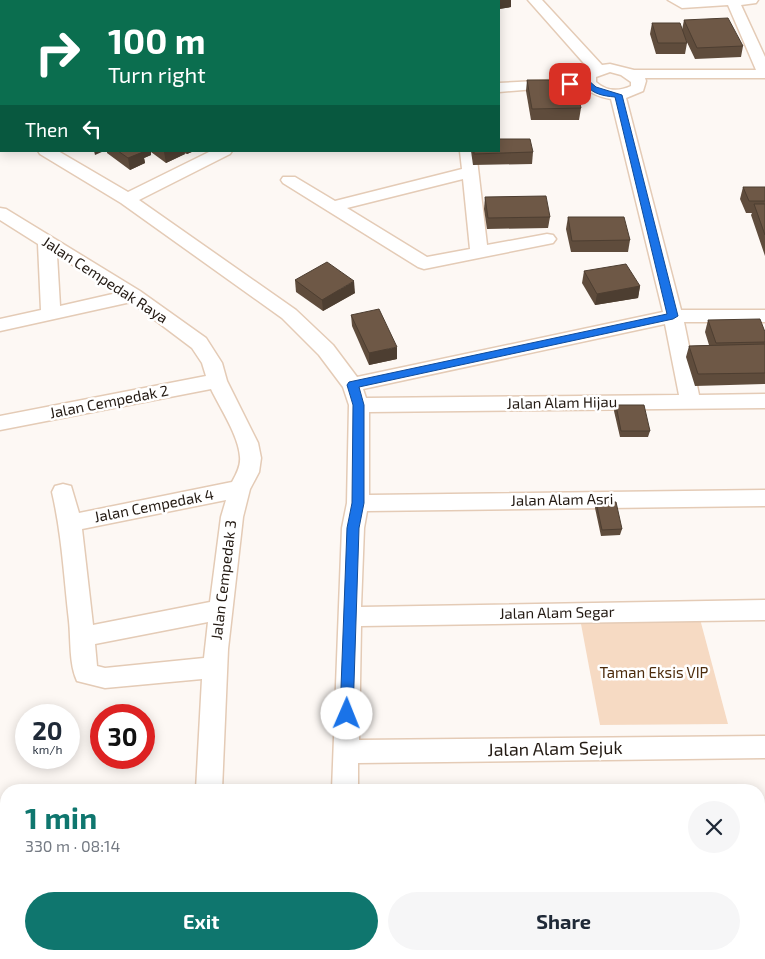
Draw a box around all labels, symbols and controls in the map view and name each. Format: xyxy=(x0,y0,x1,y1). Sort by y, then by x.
text: 100 m xyxy=(108,19,206,61)
icon: right xyxy=(25,20,90,85)
text: Turn right xyxy=(108,61,206,87)
pin xyxy=(549,63,591,105)
icon: arrive xyxy=(556,70,584,98)
icon: left xyxy=(78,115,106,143)
text: Then xyxy=(25,118,68,141)
street label: Jalan Cempedak Raya xyxy=(39,232,172,326)
street label: Jalan Cempedak 2 xyxy=(48,381,170,421)
street label: Jalan Alam Hijau xyxy=(507,392,617,413)
street label: Jalan Cempedak 4 xyxy=(92,485,215,525)
street label: Jalan Alam Asri xyxy=(511,489,613,509)
street label: Jalan Cempedak 3 xyxy=(207,519,239,641)
street label: Jalan Alam Segar xyxy=(499,602,615,622)
park label: Taman Eksis VIP xyxy=(600,663,709,681)
position arrow xyxy=(320,687,372,739)
speed limit sign: 30 xyxy=(90,704,155,769)
text: 20 xyxy=(32,715,63,745)
street label: Jalan Alam Sejuk xyxy=(487,736,623,760)
text: km/h xyxy=(33,742,62,756)
text: 1 min xyxy=(25,799,97,835)
button: close xyxy=(688,801,740,853)
text: 330 m · 08:14 xyxy=(25,836,120,855)
button: Exit xyxy=(25,892,378,950)
button: Share xyxy=(388,892,740,950)

